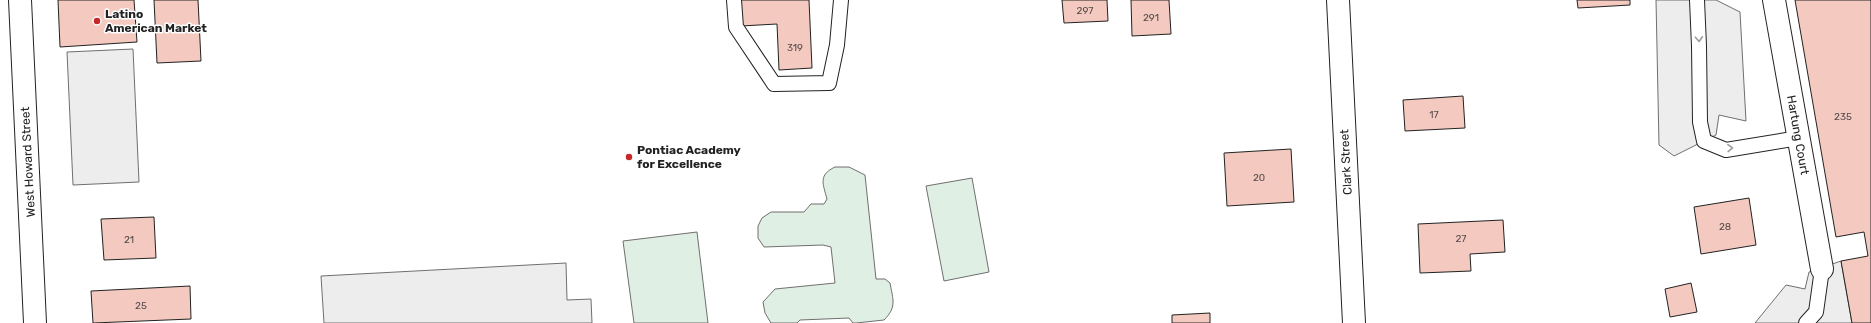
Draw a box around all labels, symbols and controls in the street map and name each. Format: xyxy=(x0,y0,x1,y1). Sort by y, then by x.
house number: 297 xyxy=(1077,5,1093,17)
place label: Latino American Market xyxy=(105,7,207,35)
house number: 291 xyxy=(1143,12,1159,24)
marker: Latino American Market xyxy=(92,16,102,26)
one-way arrow xyxy=(1695,36,1703,42)
house number: 319 xyxy=(787,42,803,54)
street label: Hartung Court xyxy=(1784,94,1812,176)
street label: West Howard Street xyxy=(18,106,38,217)
house number: 17 xyxy=(1429,109,1439,121)
house number: 235 xyxy=(1834,111,1852,123)
street label: Clark Street xyxy=(1337,128,1355,195)
place label: Pontiac Academy for Excellence xyxy=(637,143,741,171)
one-way arrow xyxy=(1726,144,1733,153)
marker: Pontiac Academy for Excellence xyxy=(624,152,634,162)
house number: 20 xyxy=(1253,172,1265,184)
house number: 28 xyxy=(1719,221,1731,233)
house number: 27 xyxy=(1456,233,1467,245)
house number: 21 xyxy=(124,234,134,246)
house number: 25 xyxy=(135,300,147,312)

